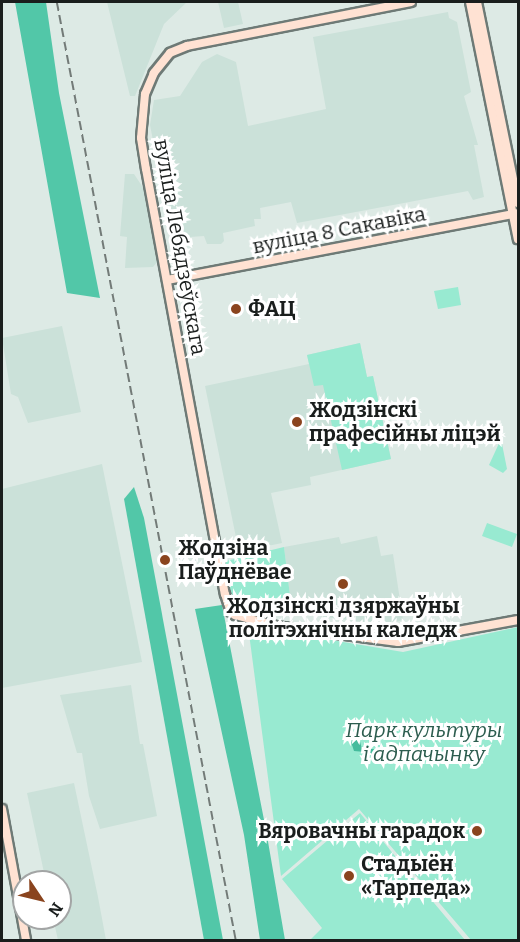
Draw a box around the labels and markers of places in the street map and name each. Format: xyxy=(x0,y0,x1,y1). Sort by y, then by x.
place label: ФАЦ xyxy=(248,296,295,322)
marker: ФАЦ xyxy=(229,302,243,316)
place label: Жодзінскі прафесійны ліцэй xyxy=(309,397,501,447)
marker: Жодзінскі прафесійны ліцэй xyxy=(290,415,304,429)
place label: Жодзіна Паўднёвае xyxy=(178,535,291,585)
marker: Жодзіна Паўднёвае xyxy=(156,551,174,569)
marker: Жодзінскі дзяржаўны політэхнічны каледж xyxy=(336,577,350,591)
place label: Жодзінскі дзяржаўны політэхнічны каледж xyxy=(226,593,460,643)
place label: Вяровачны гарадок xyxy=(258,818,465,844)
marker: Вяровачны гарадок xyxy=(470,824,484,838)
place label: Стадыён «Тарпеда» xyxy=(361,851,471,901)
marker: Стадыён «Тарпеда» xyxy=(342,869,356,883)

